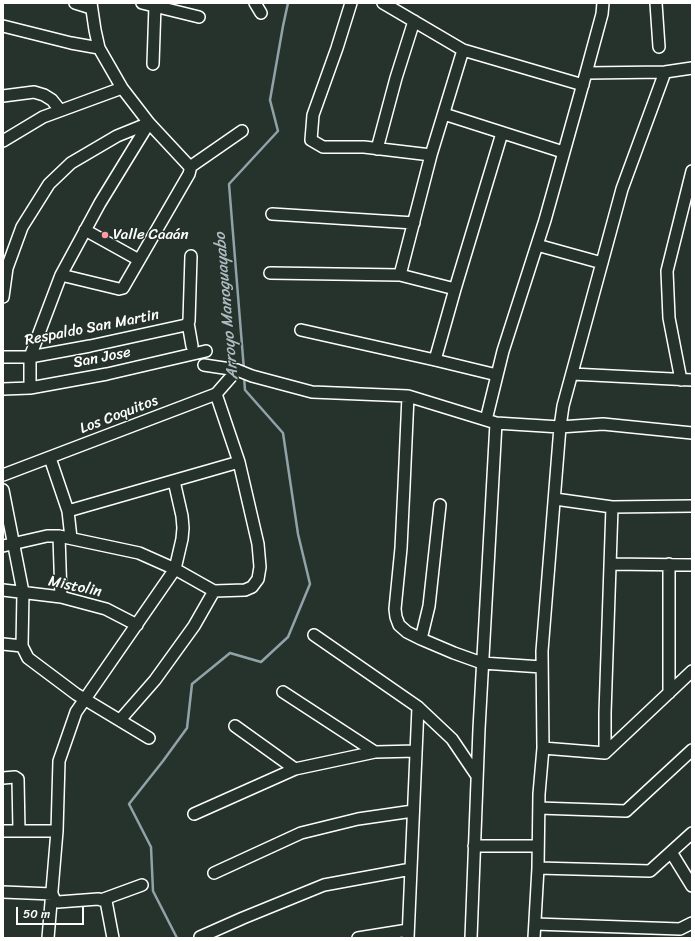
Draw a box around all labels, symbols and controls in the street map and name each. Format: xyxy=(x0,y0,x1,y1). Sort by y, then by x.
place label: Valle Caaán xyxy=(113,226,189,244)
marker: Valle Caaán xyxy=(100,230,110,240)
water label: Arroyo Manoguayabo xyxy=(211,232,243,380)
street label: Respaldo San Martin xyxy=(23,306,161,350)
street label: San Jose xyxy=(72,344,132,372)
street label: Los Coquitos xyxy=(77,392,161,438)
street label: Mistolin xyxy=(47,573,103,601)
scale bar xyxy=(18,899,86,925)
text: 50 m xyxy=(23,903,50,925)

